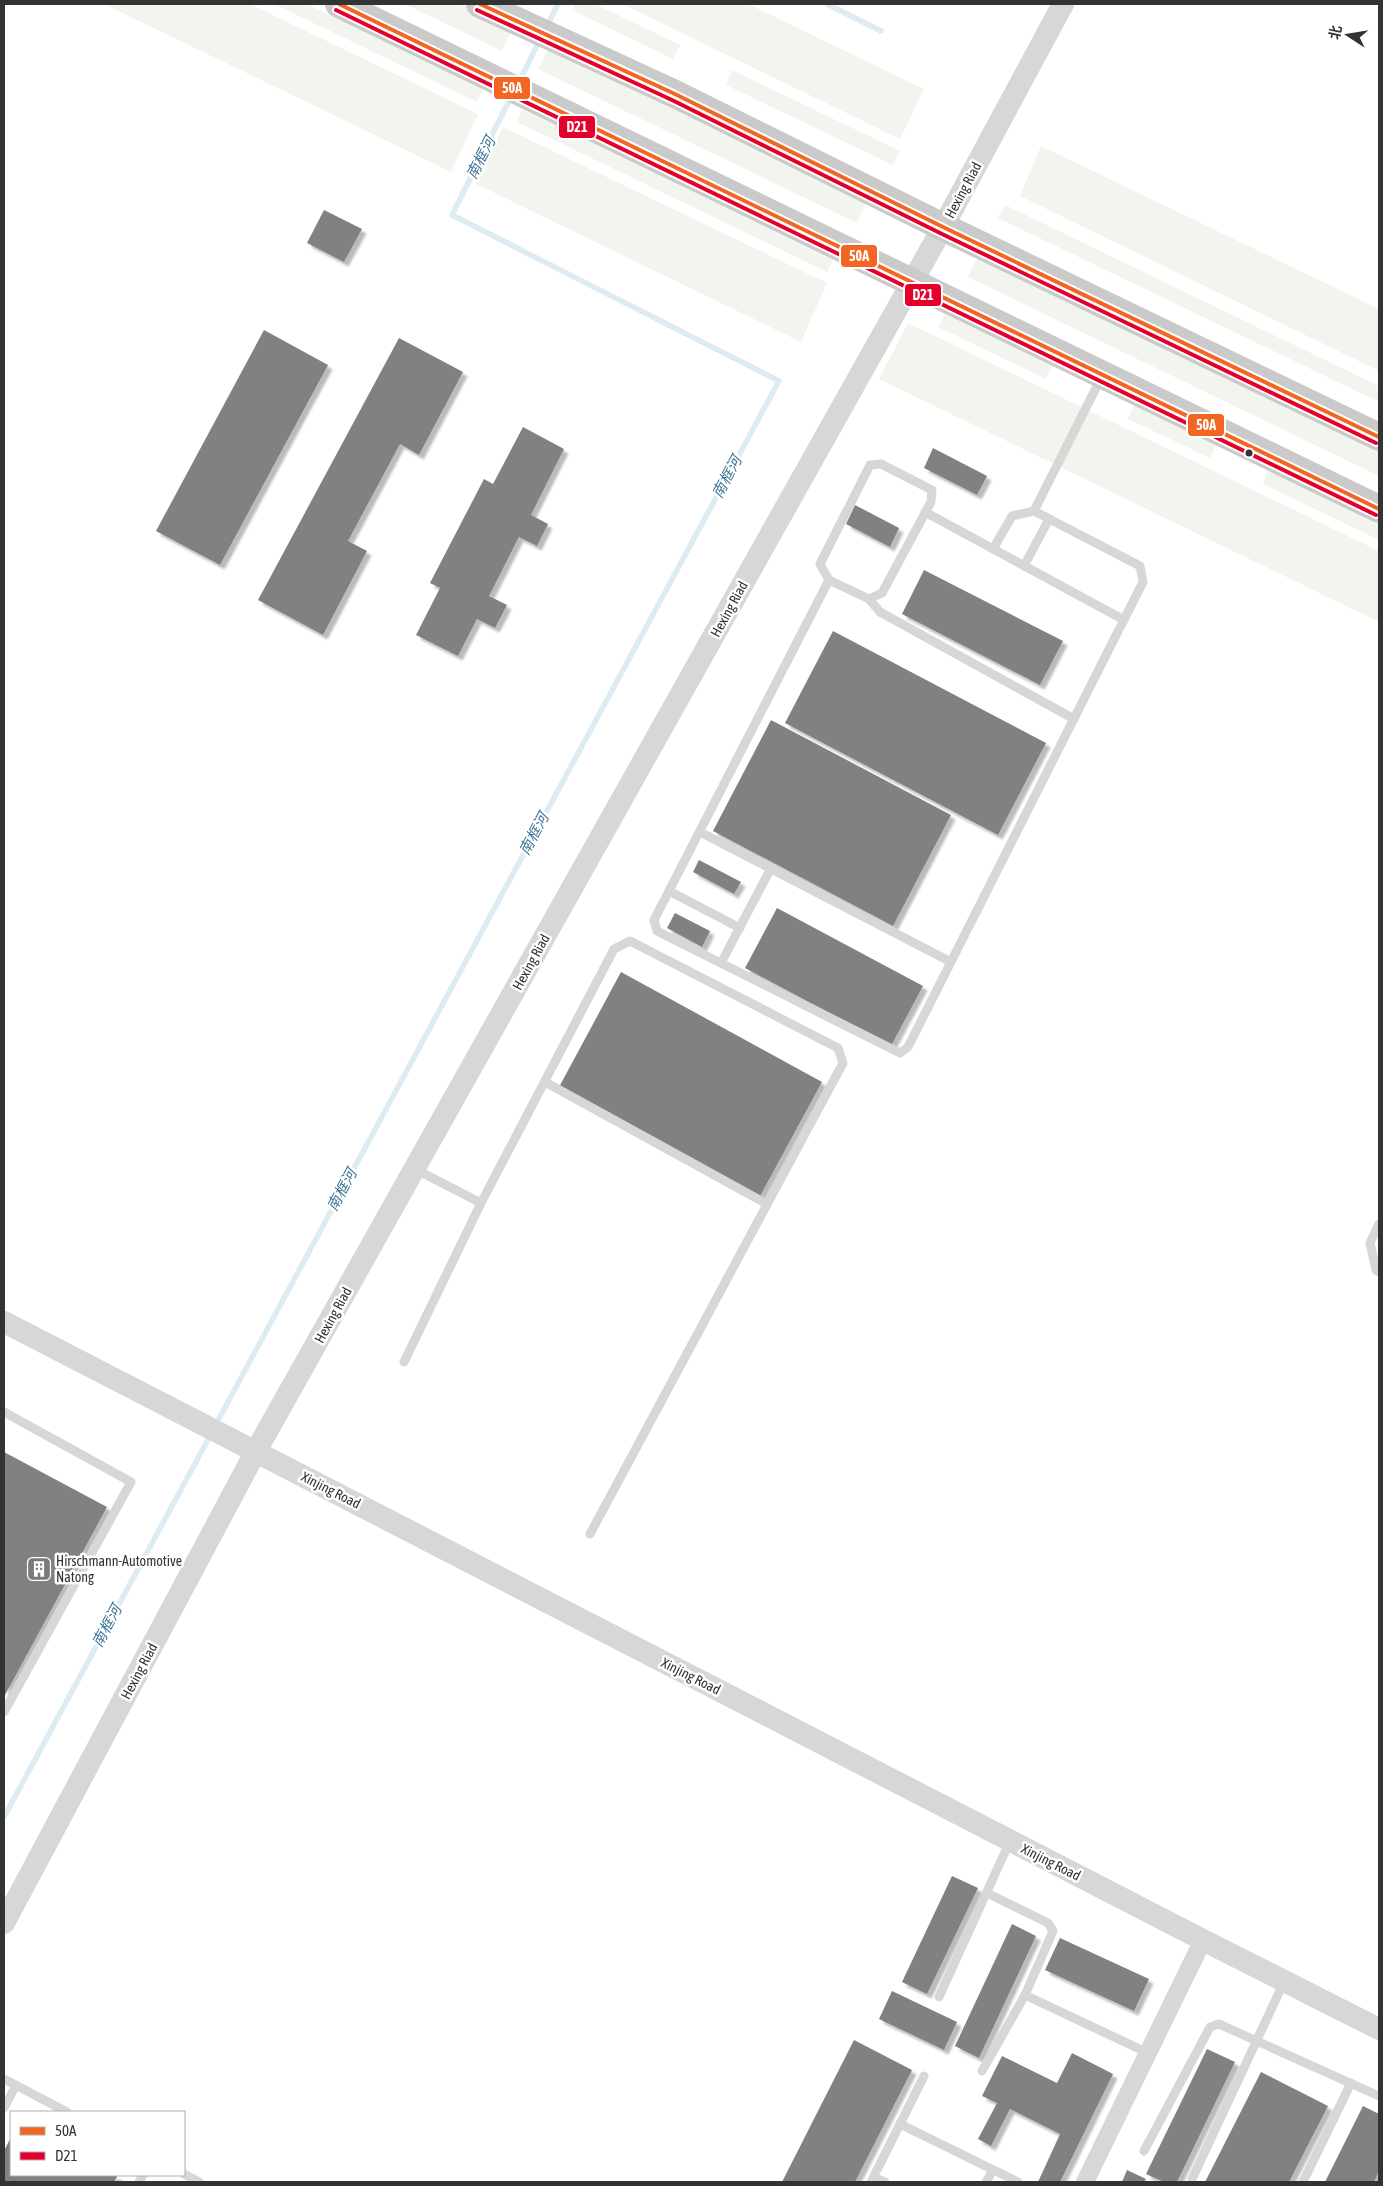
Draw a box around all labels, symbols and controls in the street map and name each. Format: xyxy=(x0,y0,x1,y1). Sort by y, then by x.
north arrow xyxy=(1323,10,1373,60)
text: 北 xyxy=(1326,24,1345,41)
line badge: 50A xyxy=(493,76,531,100)
text: 50A xyxy=(502,80,522,96)
line badge: D21 xyxy=(558,115,596,139)
text: D21 xyxy=(567,119,588,135)
water label: 南框河 xyxy=(463,131,500,182)
street label: Hexing Riad xyxy=(942,159,984,221)
line badge: 50A xyxy=(840,244,878,268)
text: 50A xyxy=(849,248,869,264)
line badge: D21 xyxy=(904,283,942,307)
text: D21 xyxy=(913,287,934,303)
line badge: 50A xyxy=(1187,413,1225,437)
text: 50A xyxy=(1196,417,1216,433)
unlabelled marker xyxy=(1244,448,1254,458)
water label: 南框河 xyxy=(708,450,746,501)
street label: Hexing Riad xyxy=(707,578,751,640)
water label: 南框河 xyxy=(515,807,553,858)
street label: Hexing Riad xyxy=(509,931,553,993)
water label: 南框河 xyxy=(323,1163,361,1214)
street label: Hexing Riad xyxy=(311,1284,355,1346)
street label: Xinjing Road xyxy=(299,1468,363,1512)
place label: Hirschmann-Automotive Natong xyxy=(56,1553,182,1585)
building icon: Hirschmann-Automotive Natong xyxy=(26,1556,52,1582)
water label: 南框河 xyxy=(88,1599,126,1650)
street label: Hexing Riad xyxy=(118,1640,160,1702)
street label: Xinjing Road xyxy=(659,1654,723,1698)
street label: Xinjing Road xyxy=(1019,1840,1083,1884)
legend xyxy=(10,2111,185,2176)
text: 50A xyxy=(55,2122,77,2139)
text: D21 xyxy=(55,2147,78,2164)

